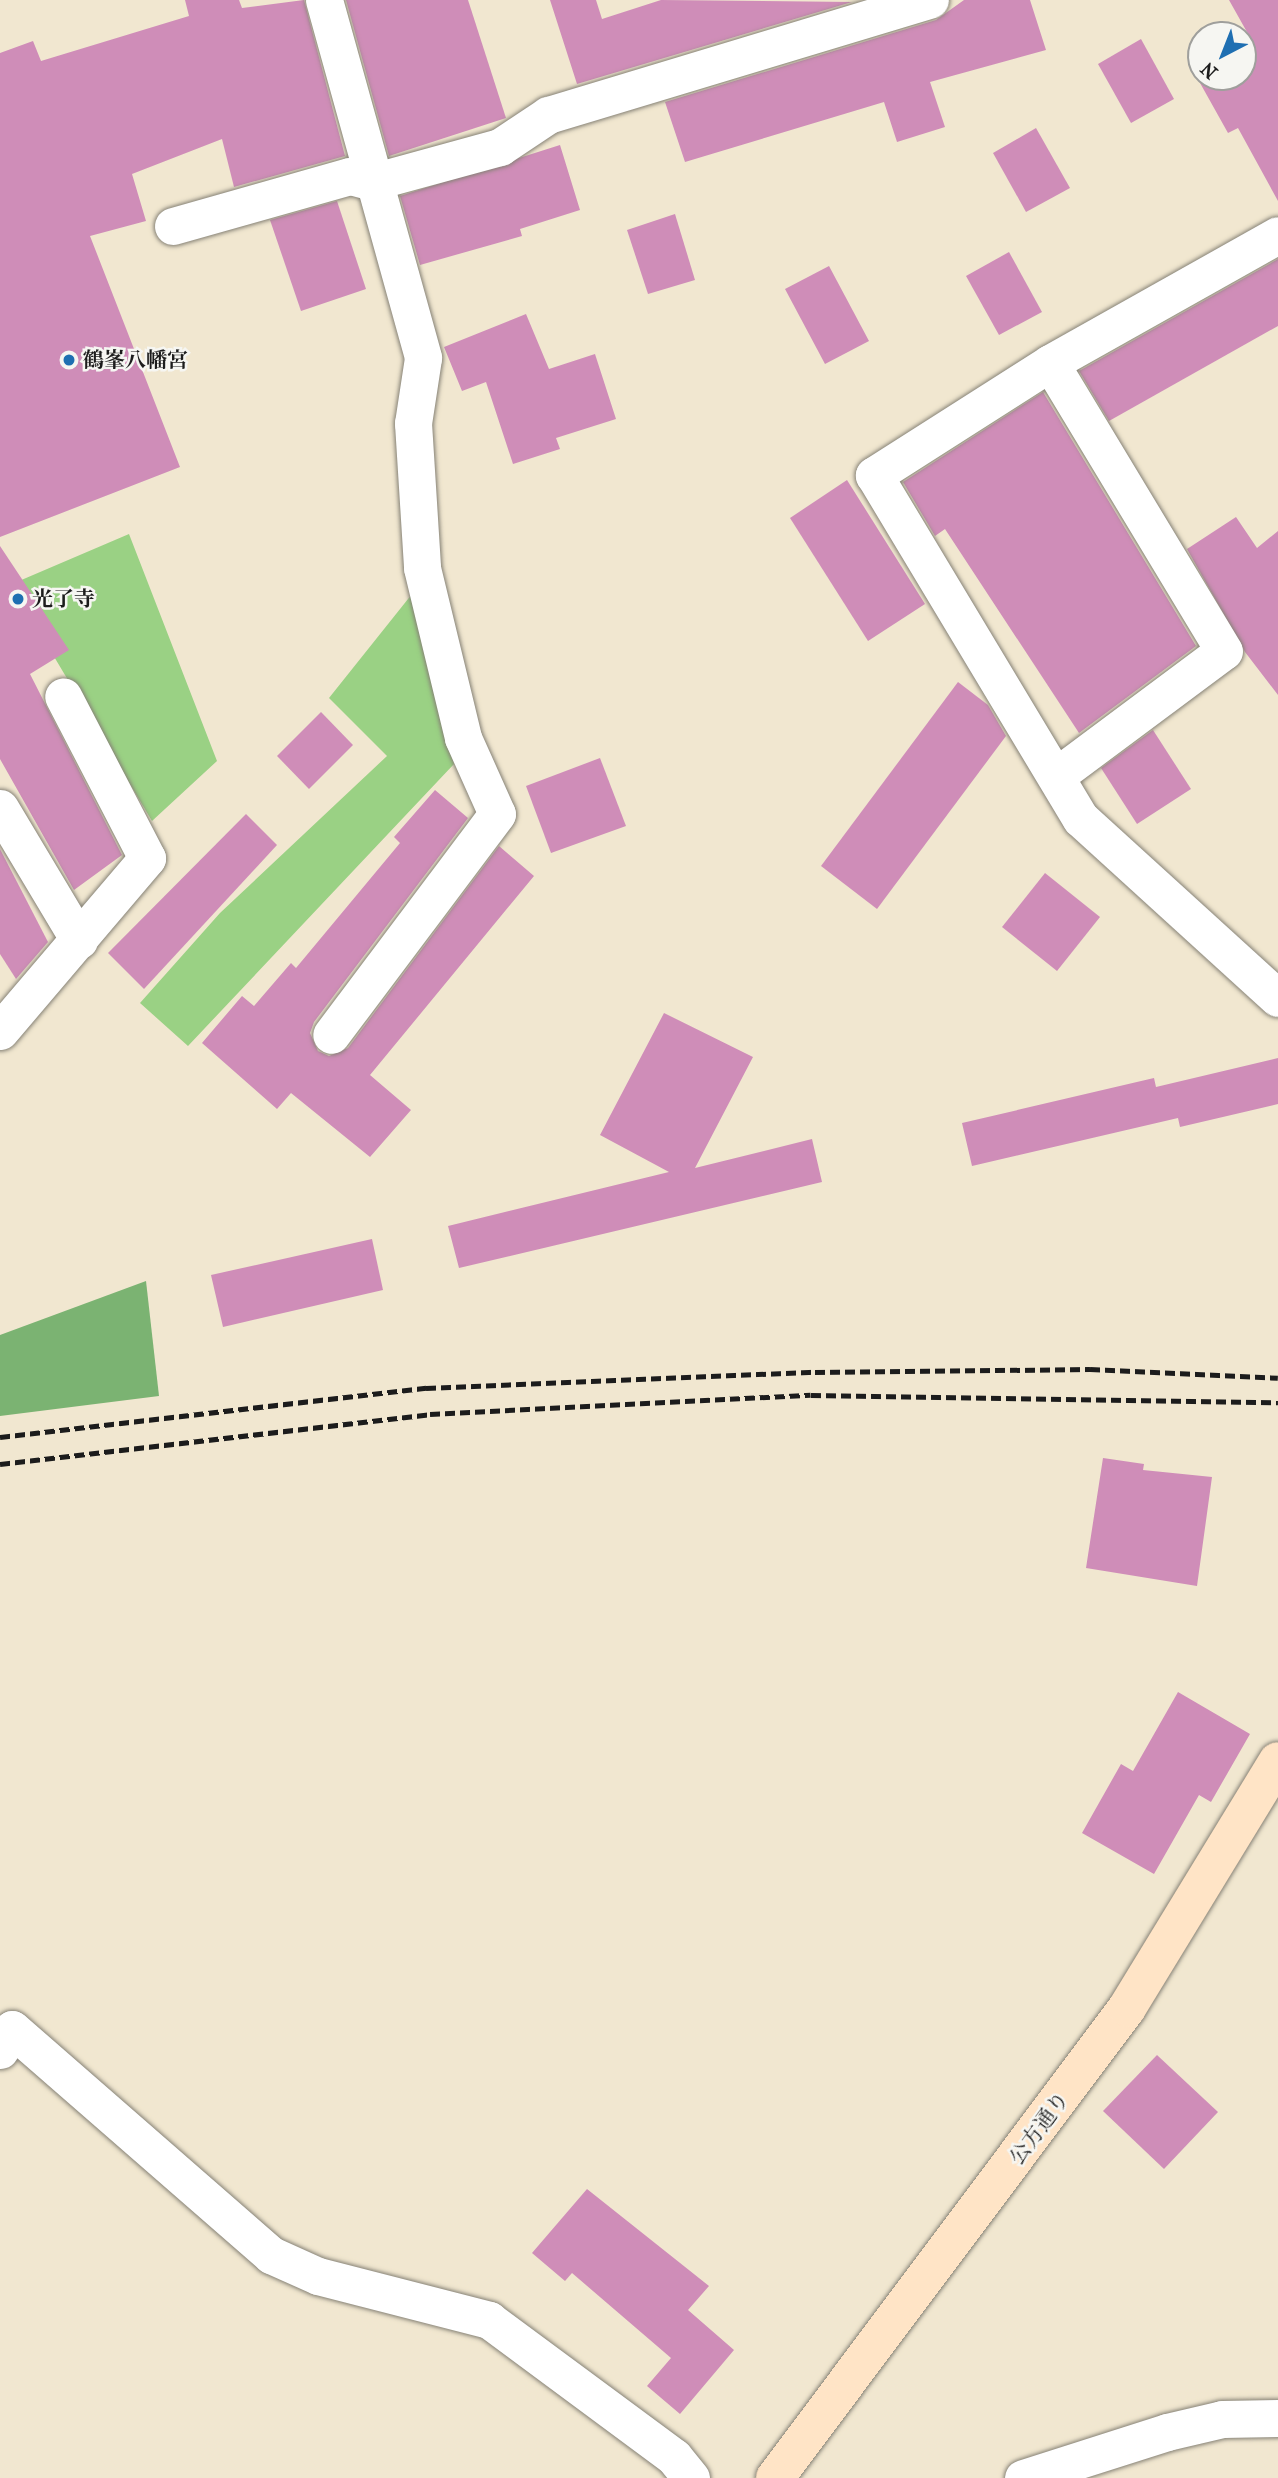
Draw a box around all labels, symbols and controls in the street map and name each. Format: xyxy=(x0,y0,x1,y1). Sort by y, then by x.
north arrow xyxy=(1187,21,1257,91)
text: N xyxy=(1197,57,1222,83)
place label: 鶴峯八幡宮 xyxy=(83,347,188,373)
marker: 鶴峯八幡宮 xyxy=(61,352,77,368)
place label: 光了寺 xyxy=(32,586,95,612)
marker: 光了寺 xyxy=(10,591,26,607)
street label: 公方通り xyxy=(1004,2087,1074,2169)

